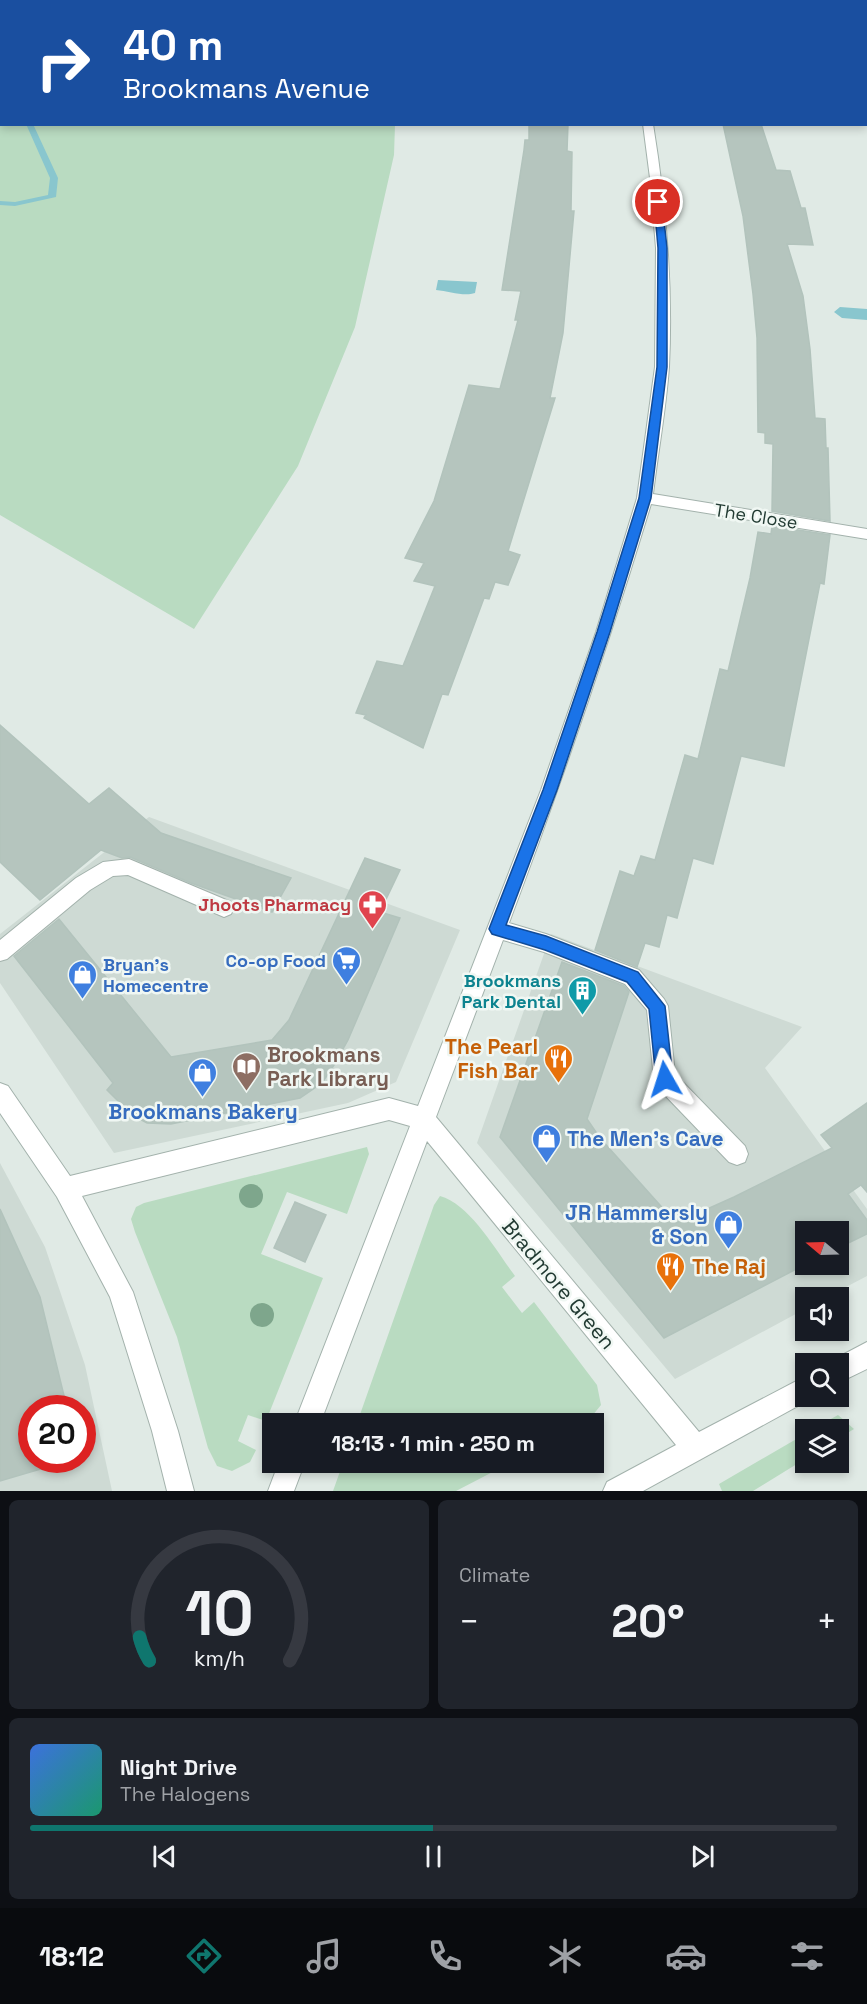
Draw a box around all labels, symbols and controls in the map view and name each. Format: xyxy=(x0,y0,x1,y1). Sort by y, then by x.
text: 40 m xyxy=(123,19,223,72)
icon: right xyxy=(24,24,102,102)
text: Brookmans Avenue xyxy=(123,71,370,106)
pin xyxy=(632,176,683,227)
icon: arrive xyxy=(641,185,674,218)
street label: The Close xyxy=(713,498,799,534)
pharmacy icon: Jhoots Pharmacy xyxy=(356,888,388,930)
place label: Jhoots Pharmacy xyxy=(198,893,351,916)
supermarket icon: Co-op Food xyxy=(331,944,363,986)
place label: Co-op Food xyxy=(225,949,326,972)
place label: Bryan's Homecentre xyxy=(103,953,209,997)
shop icon: Bryan's Homecentre xyxy=(66,958,98,1000)
place label: Brookmans Park Dental xyxy=(461,969,561,1013)
building icon: Brookmans Park Dental xyxy=(566,974,598,1016)
place label: The Pearl Fish Bar xyxy=(445,1033,538,1084)
place label: Brookmans Park Library xyxy=(267,1041,389,1092)
restaurant icon: The Pearl Fish Bar xyxy=(543,1042,575,1084)
position arrow xyxy=(633,1047,697,1111)
library icon: Brookmans Park Library xyxy=(230,1050,262,1092)
shop icon: Brookmans Bakery xyxy=(187,1056,219,1098)
place label: Brookmans Bakery xyxy=(108,1098,298,1125)
shop icon: The Men's Cave xyxy=(530,1122,562,1164)
place label: The Men's Cave xyxy=(567,1125,724,1152)
place label: JR Hammersly & Son xyxy=(565,1199,708,1250)
shop icon: JR Hammersly & Son xyxy=(713,1208,745,1250)
street label: Bradmore Green xyxy=(496,1213,622,1355)
north arrow xyxy=(795,1221,849,1275)
map controls xyxy=(795,1221,849,1473)
restaurant icon: The Raj xyxy=(655,1250,687,1292)
place label: The Raj xyxy=(692,1253,766,1280)
button: sound xyxy=(795,1287,849,1341)
button: search xyxy=(795,1353,849,1407)
speed limit sign: 20 xyxy=(18,1395,96,1473)
button: layers xyxy=(795,1419,849,1473)
text: 18:13 · 1 min · 250 m xyxy=(331,1429,535,1457)
text: Climate xyxy=(459,1562,530,1588)
text: 10 xyxy=(185,1574,253,1653)
text: 20° xyxy=(611,1593,685,1650)
text: − xyxy=(459,1601,479,1643)
text: + xyxy=(817,1601,837,1643)
text: km/h xyxy=(193,1646,245,1673)
text: Night Drive xyxy=(120,1753,237,1781)
text: The Halogens xyxy=(120,1781,250,1807)
icon: previous xyxy=(148,1840,181,1873)
icon: pause xyxy=(417,1840,450,1873)
icon: next xyxy=(686,1840,719,1873)
icon: directions xyxy=(183,1935,225,1977)
icon: music xyxy=(303,1935,345,1977)
icon: phone xyxy=(424,1935,466,1977)
icon: climate xyxy=(544,1935,586,1977)
icon: car xyxy=(665,1935,707,1977)
icon: filters xyxy=(786,1935,828,1977)
text: 18:12 xyxy=(39,1939,104,1974)

